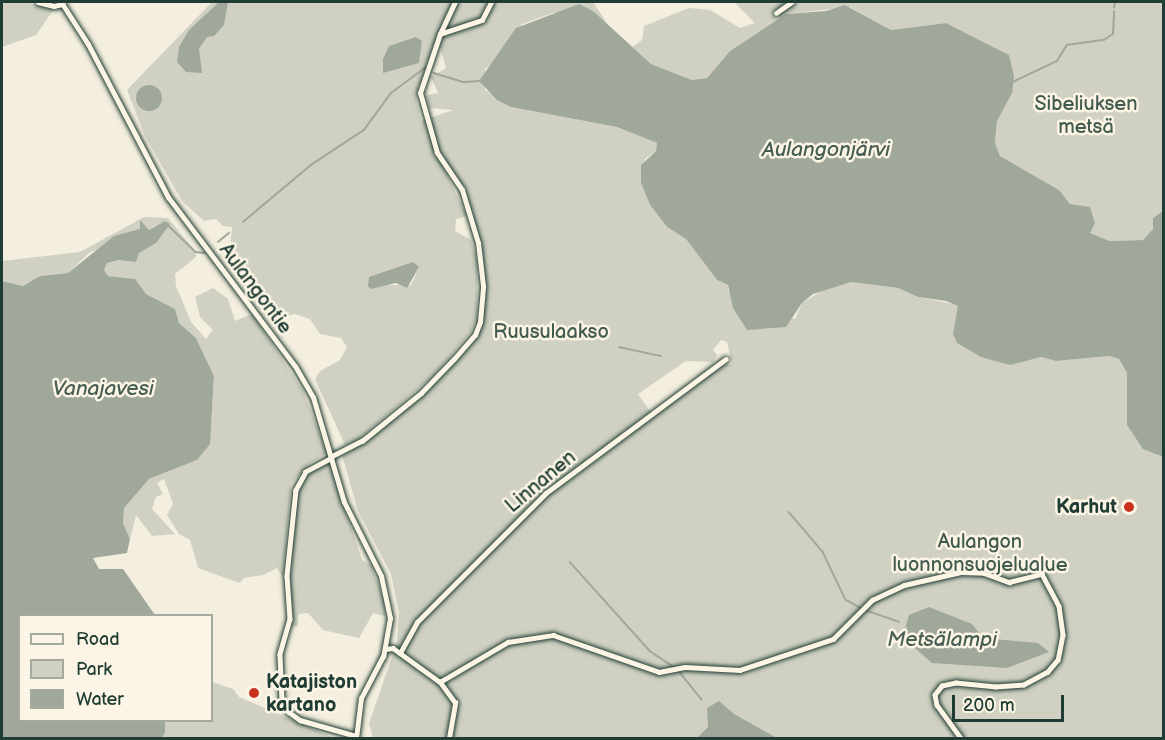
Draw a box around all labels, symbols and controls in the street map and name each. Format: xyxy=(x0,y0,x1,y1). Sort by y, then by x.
park label: Sibeliuksen metsä xyxy=(1034,92,1138,139)
water label: Aulangonjärvi xyxy=(762,137,890,163)
street label: Aulangontie xyxy=(213,239,297,339)
park label: Ruusulaakso xyxy=(493,320,609,344)
water label: Vanajavesi xyxy=(52,376,154,402)
street label: Linnanen xyxy=(501,446,581,518)
place label: Karhut xyxy=(1056,495,1117,519)
marker: Karhut xyxy=(1122,500,1136,514)
park label: Aulangon luonnonsuojelualue xyxy=(892,530,1068,577)
legend xyxy=(18,614,213,722)
water label: Metsälampi xyxy=(887,627,997,653)
text: Road xyxy=(76,629,120,650)
text: Park xyxy=(76,659,112,680)
place label: Katajiston kartano xyxy=(266,670,357,717)
scale bar xyxy=(955,683,1068,721)
marker: Katajiston kartano xyxy=(247,686,261,700)
text: Water xyxy=(76,689,124,710)
text: 200 m xyxy=(963,695,1015,716)

